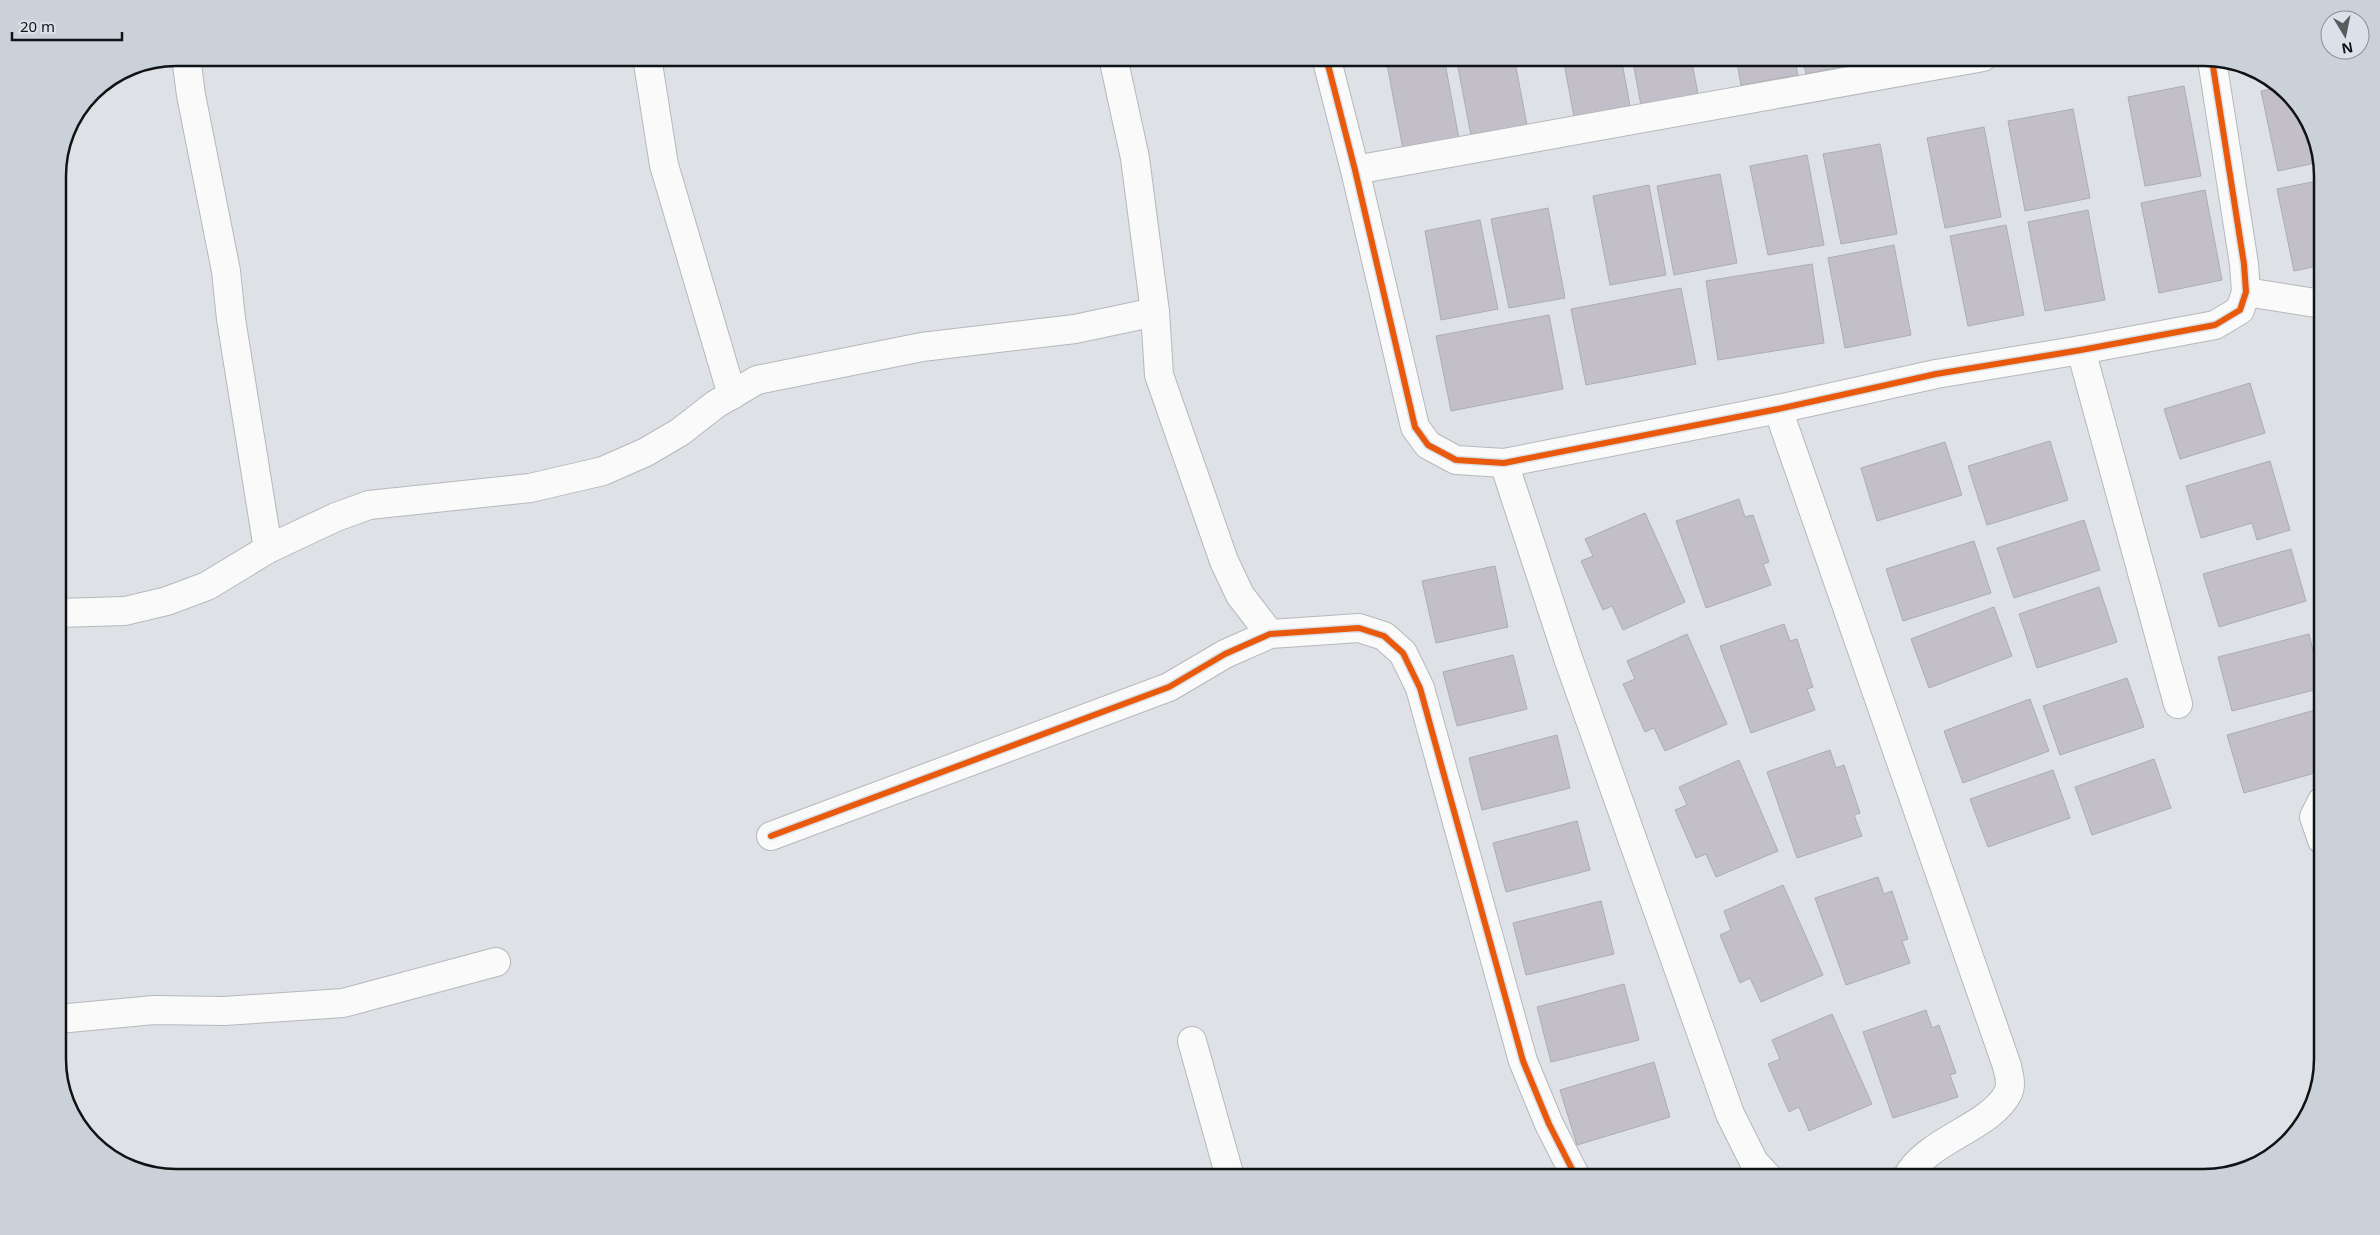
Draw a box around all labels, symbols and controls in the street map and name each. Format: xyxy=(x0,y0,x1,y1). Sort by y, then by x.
scale bar xyxy=(12,10,122,42)
north arrow xyxy=(2320,10,2370,60)
text: 20 m xyxy=(20,16,55,36)
text: N xyxy=(2340,38,2355,59)

